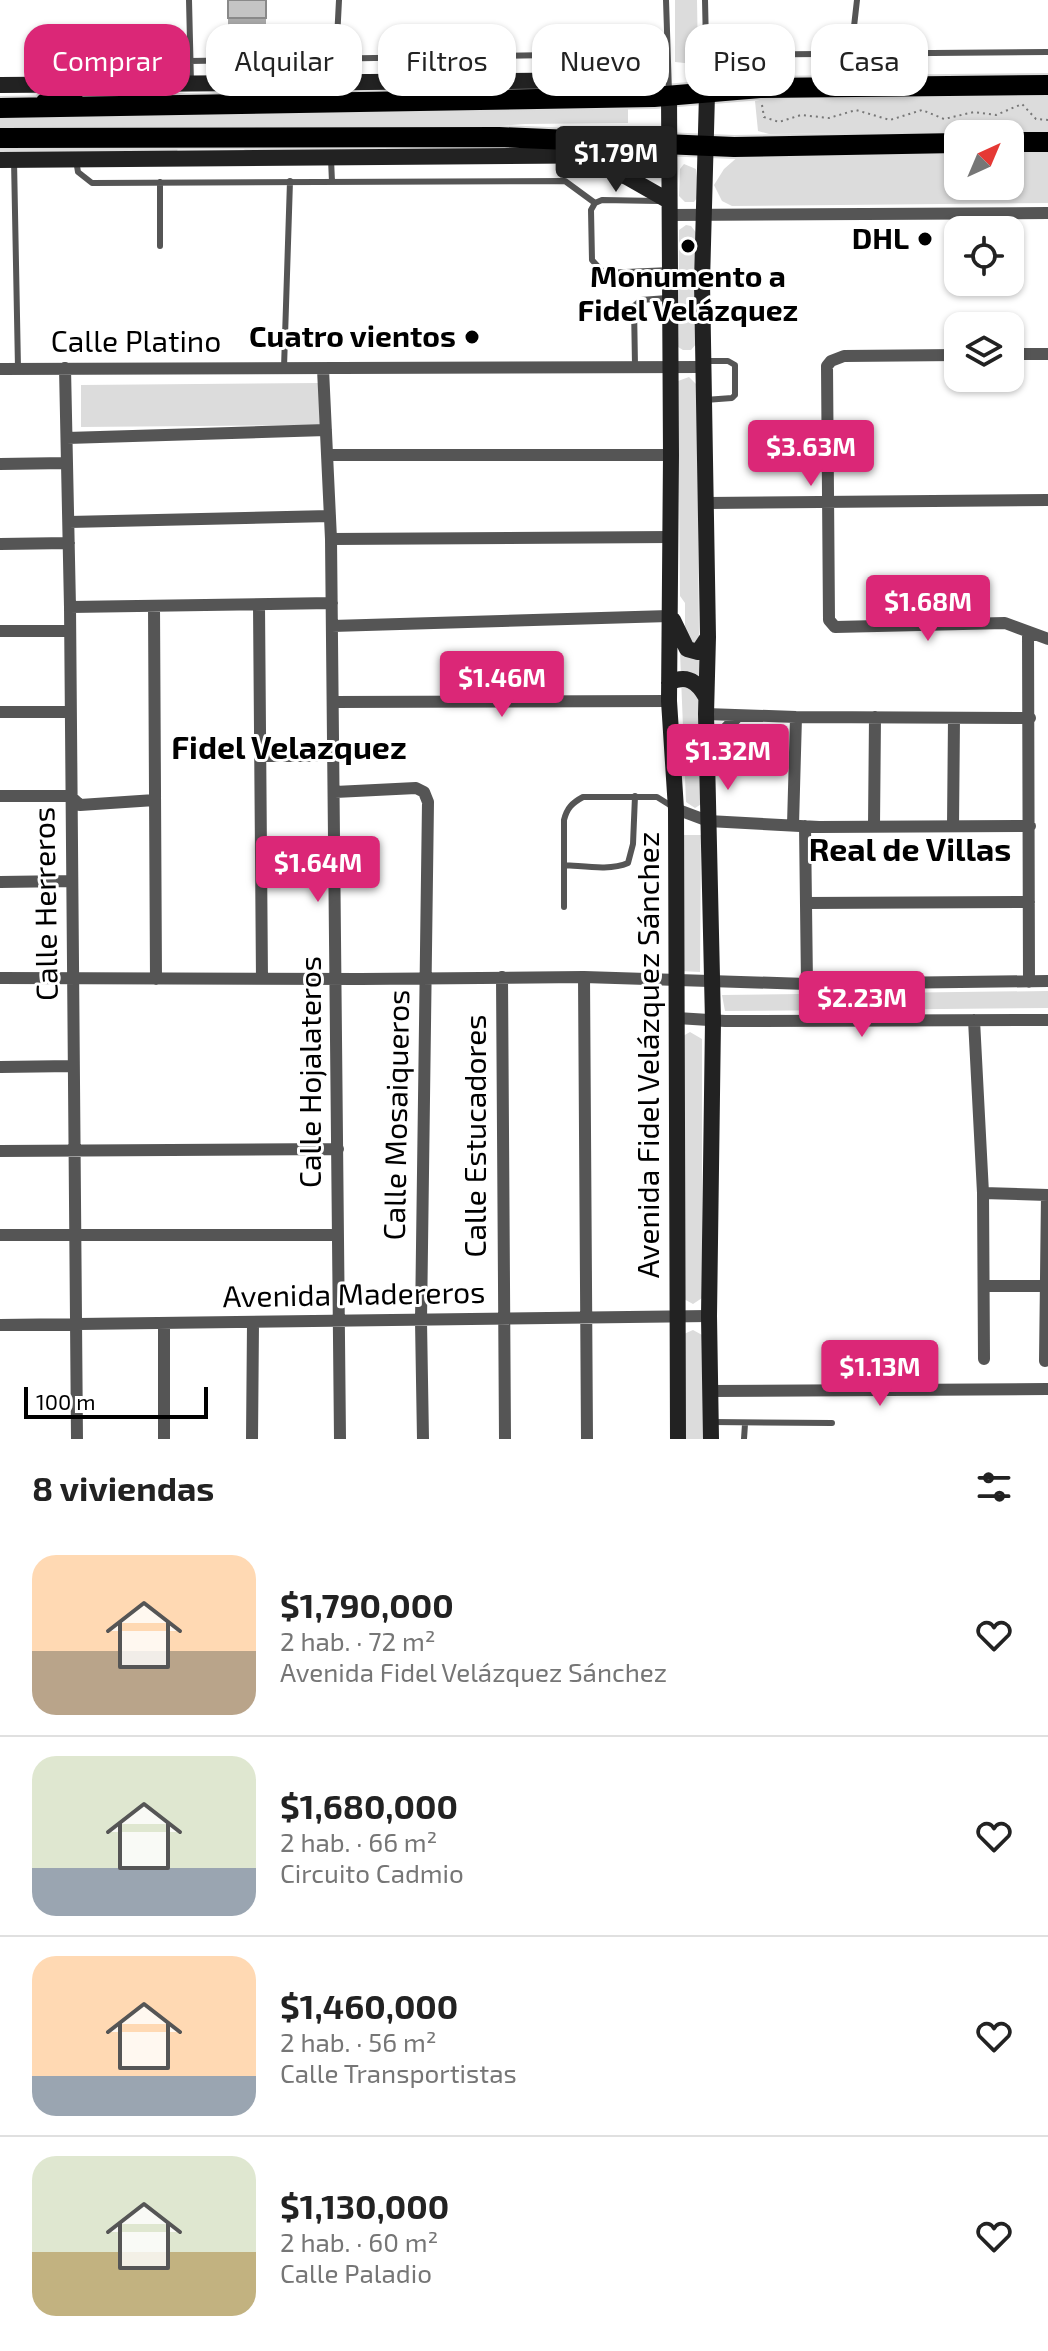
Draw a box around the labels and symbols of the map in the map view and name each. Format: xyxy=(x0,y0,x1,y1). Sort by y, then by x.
north arrow xyxy=(944,120,1024,200)
pin: $1.79M xyxy=(551,126,681,194)
place label: DHL xyxy=(852,219,909,255)
marker: DHL xyxy=(916,230,934,248)
marker: Monumento a Fidel Velázquez xyxy=(679,237,697,255)
place label: Monumento a Fidel Velázquez xyxy=(578,257,798,327)
place label: Cuatro vientos xyxy=(249,317,456,353)
street label: Calle Platino xyxy=(51,322,221,358)
marker: Cuatro vientos xyxy=(463,328,481,346)
pin: $3.63M xyxy=(746,420,876,488)
pin: $1.68M xyxy=(863,575,993,643)
pin: $1.46M xyxy=(437,651,567,719)
pin: $1.32M xyxy=(663,724,793,792)
district label: Fidel Velazquez xyxy=(171,727,407,765)
street label: Calle Herreros xyxy=(24,807,64,1001)
district label: Real de Villas xyxy=(809,829,1011,867)
street label: Avenida Fidel Velázquez Sánchez xyxy=(629,832,665,1278)
pin: $1.64M xyxy=(253,836,383,904)
street label: Calle Hojalateros xyxy=(291,956,327,1188)
pin: $2.23M xyxy=(797,971,927,1039)
street label: Calle Mosaiqueros xyxy=(375,989,415,1241)
street label: Calle Estucadores xyxy=(456,1014,492,1258)
street label: Avenida Madereros xyxy=(222,1273,486,1313)
pin: $1.13M xyxy=(815,1340,945,1408)
scale bar xyxy=(24,1383,208,1419)

